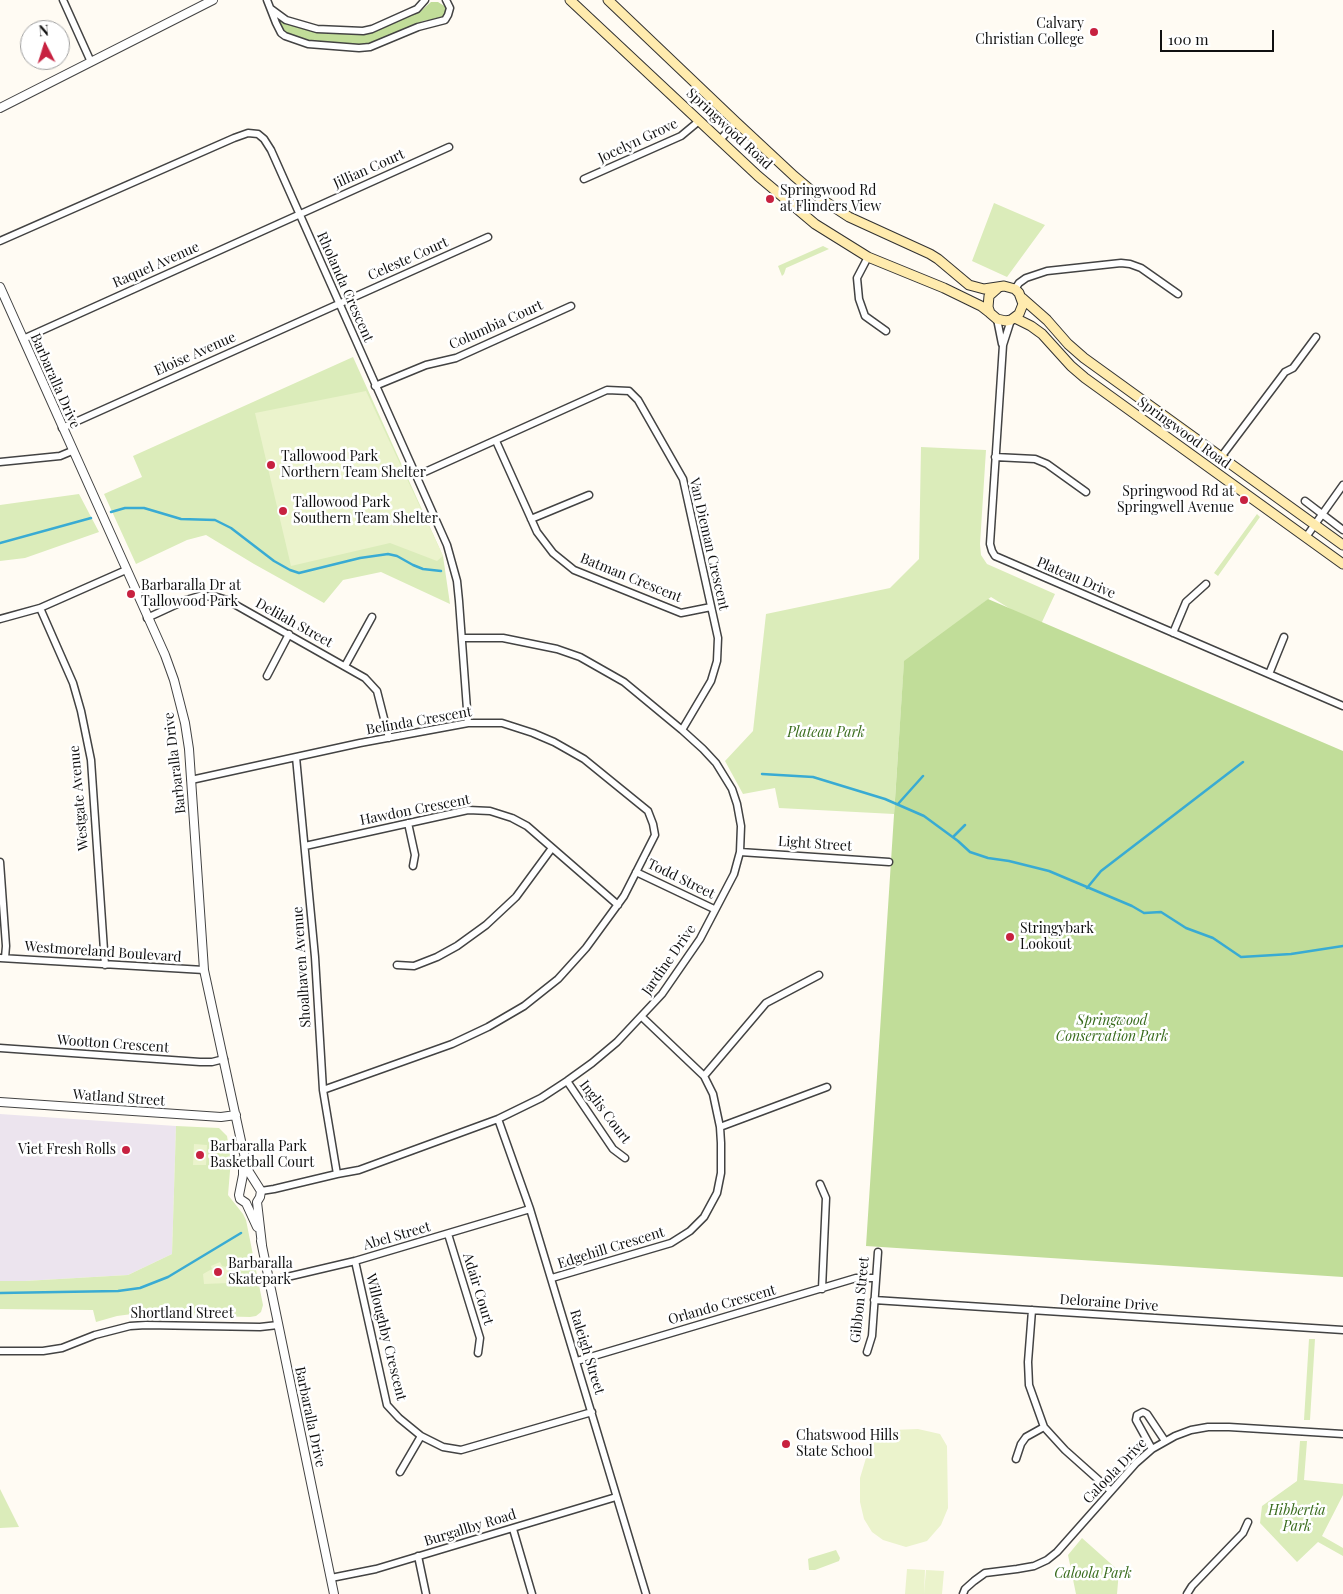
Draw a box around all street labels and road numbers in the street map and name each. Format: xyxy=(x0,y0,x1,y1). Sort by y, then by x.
street label: Springwood Road xyxy=(683,85,775,173)
street label: Jocelyn Grove xyxy=(596,115,680,167)
street label: Jillian Court xyxy=(331,146,407,192)
street label: Rholanda Crescent xyxy=(313,229,377,345)
street label: Celeste Court xyxy=(365,234,451,284)
street label: Raquel Avenue xyxy=(110,238,202,292)
street label: Columbia Court xyxy=(447,297,545,353)
street label: Eloise Avenue xyxy=(152,329,238,379)
street label: Barbaralla Drive xyxy=(26,331,84,431)
street label: Springwood Road xyxy=(1134,394,1234,472)
street label: Van Dieman Crescent xyxy=(686,476,732,612)
street label: Batman Crescent xyxy=(578,550,684,606)
street label: Plateau Drive xyxy=(1034,554,1118,602)
street label: Delilah Street xyxy=(252,595,336,651)
street label: Belinda Crescent xyxy=(365,703,473,739)
street label: Barbaralla Drive xyxy=(160,711,190,815)
street label: Westgate Avenue xyxy=(66,745,92,851)
street label: Hawdon Crescent xyxy=(358,791,472,829)
street label: Light Street xyxy=(778,833,852,855)
street label: Todd Street xyxy=(644,855,718,903)
street label: Shoalhaven Avenue xyxy=(289,906,315,1028)
street label: Jardine Drive xyxy=(638,921,700,999)
street label: Westmoreland Boulevard xyxy=(24,938,182,966)
street label: Wootton Crescent xyxy=(57,1032,169,1056)
street label: Inglis Court xyxy=(576,1077,634,1147)
street label: Watland Street xyxy=(72,1086,166,1110)
street label: Abel Street xyxy=(362,1218,432,1254)
street label: Edgehill Crescent xyxy=(555,1224,667,1272)
street label: Adair Court xyxy=(459,1251,497,1327)
street label: Gibbon Street xyxy=(847,1256,873,1344)
street label: Willoughby Crescent xyxy=(362,1272,410,1402)
street label: Orlando Crescent xyxy=(666,1282,778,1328)
street label: Deloraine Drive xyxy=(1059,1291,1159,1315)
street label: Shortland Street xyxy=(130,1306,234,1322)
street label: Raleigh Street xyxy=(566,1308,608,1396)
street label: Barbaralla Drive xyxy=(291,1365,329,1469)
street label: Caloola Drive xyxy=(1080,1435,1150,1507)
street label: Burgallby Road xyxy=(422,1506,518,1550)

